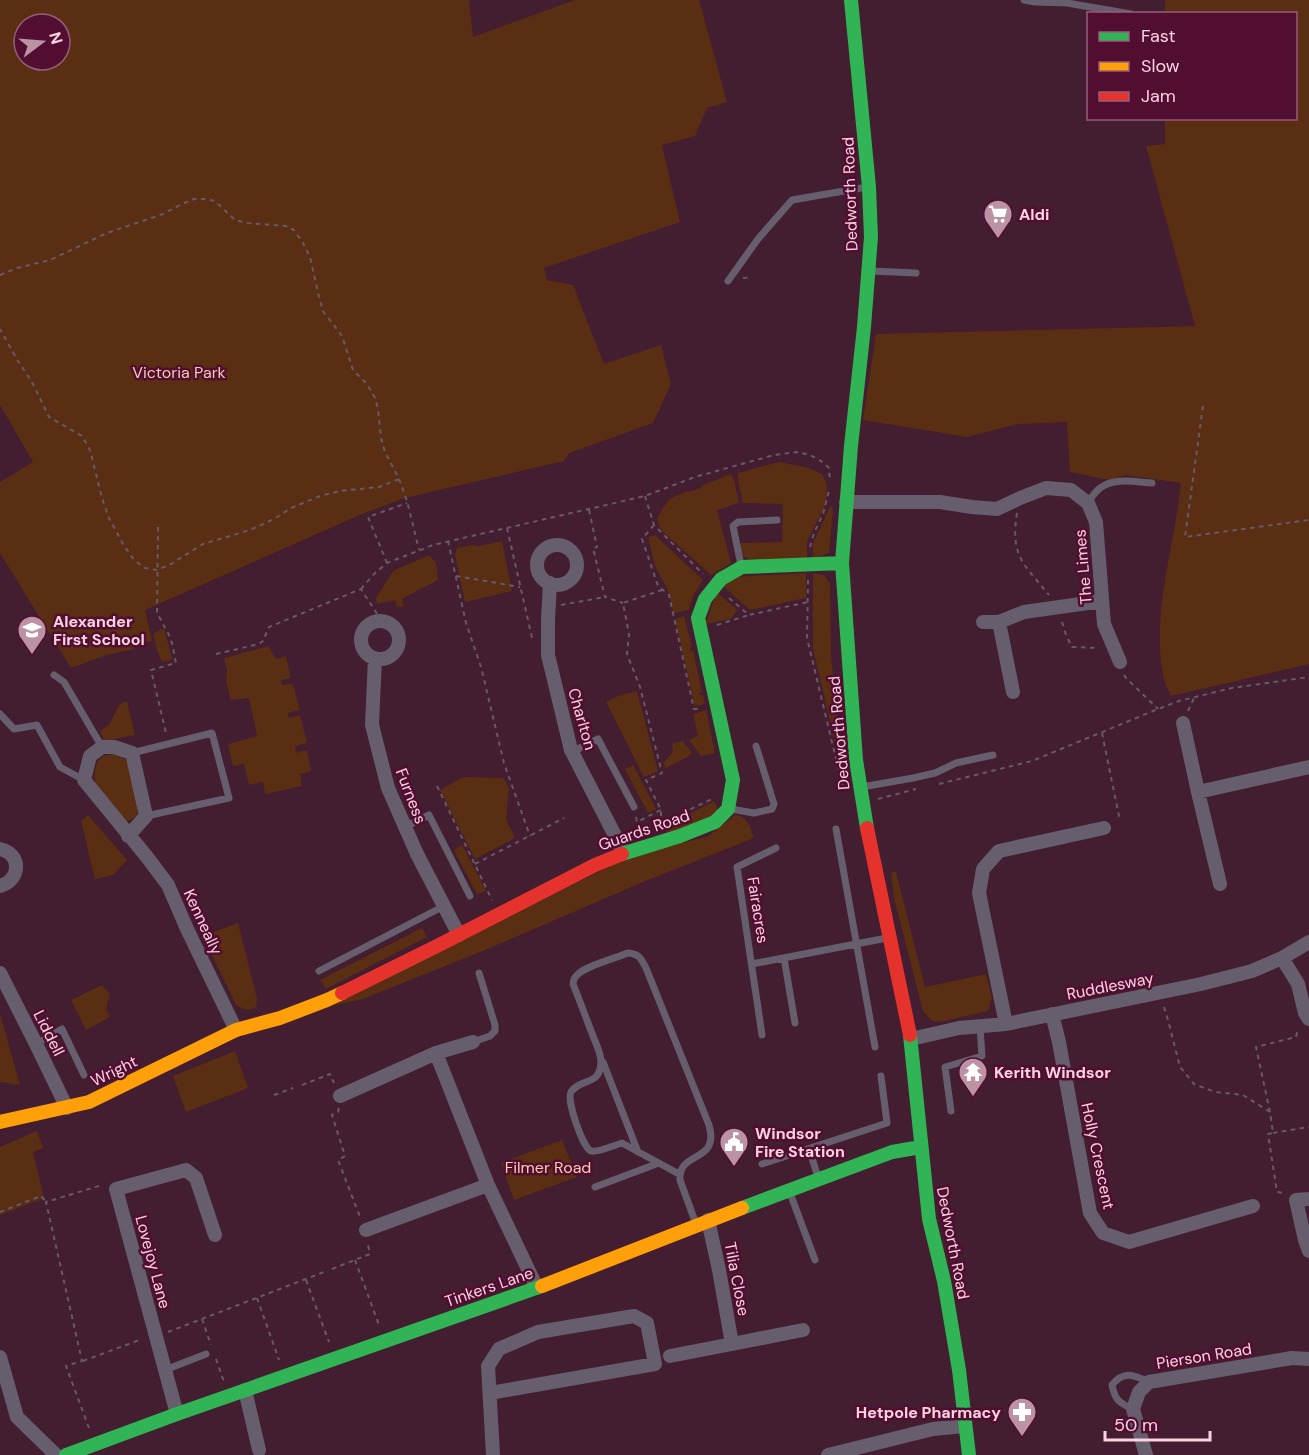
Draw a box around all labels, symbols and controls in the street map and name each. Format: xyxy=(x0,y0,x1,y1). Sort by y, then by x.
north arrow xyxy=(12,12,72,72)
legend xyxy=(1087,12,1297,120)
text: Fast xyxy=(1141,24,1176,48)
text: N xyxy=(44,29,68,47)
text: Slow xyxy=(1141,54,1180,78)
text: Jam xyxy=(1141,84,1176,108)
street label: Dedworth Road xyxy=(838,136,862,252)
supermarket icon: Aldi xyxy=(982,198,1014,240)
place label: Aldi xyxy=(1019,204,1049,225)
park label: Victoria Park xyxy=(132,362,226,383)
street label: The Limes xyxy=(1069,529,1097,605)
place label: Alexander First School xyxy=(53,611,145,650)
school or university icon: Alexander First School xyxy=(16,614,48,656)
street label: Dedworth Road xyxy=(824,675,854,791)
street label: Charlton xyxy=(563,686,601,752)
street label: Furness xyxy=(391,765,431,827)
street label: Guards Road xyxy=(596,805,692,855)
street label: Fairacres xyxy=(742,875,774,945)
street label: Kenneally xyxy=(179,886,227,958)
street label: Ruddlesway xyxy=(1065,967,1155,1005)
street label: Liddell xyxy=(29,1007,69,1059)
street label: Wright xyxy=(87,1051,141,1091)
temple icon: Kerith Windsor xyxy=(957,1056,989,1098)
place label: Kerith Windsor xyxy=(994,1062,1111,1083)
street label: Holly Crescent xyxy=(1076,1101,1120,1211)
place label: Windsor Fire Station xyxy=(755,1123,845,1162)
public building icon: Windsor Fire Station xyxy=(718,1126,750,1168)
park label: Filmer Road xyxy=(505,1157,591,1178)
street label: Dedworth Road xyxy=(932,1185,974,1301)
street label: Lovejoy Lane xyxy=(130,1213,176,1311)
street label: Tilia Close xyxy=(720,1240,754,1318)
street label: Tinkers Lane xyxy=(442,1262,536,1312)
street label: Pierson Road xyxy=(1155,1338,1253,1374)
pharmacy icon: Hetpole Pharmacy xyxy=(1006,1396,1038,1438)
place label: Hetpole Pharmacy xyxy=(856,1402,1001,1423)
scale bar xyxy=(1105,1404,1210,1442)
text: 50 m xyxy=(1114,1413,1158,1437)

